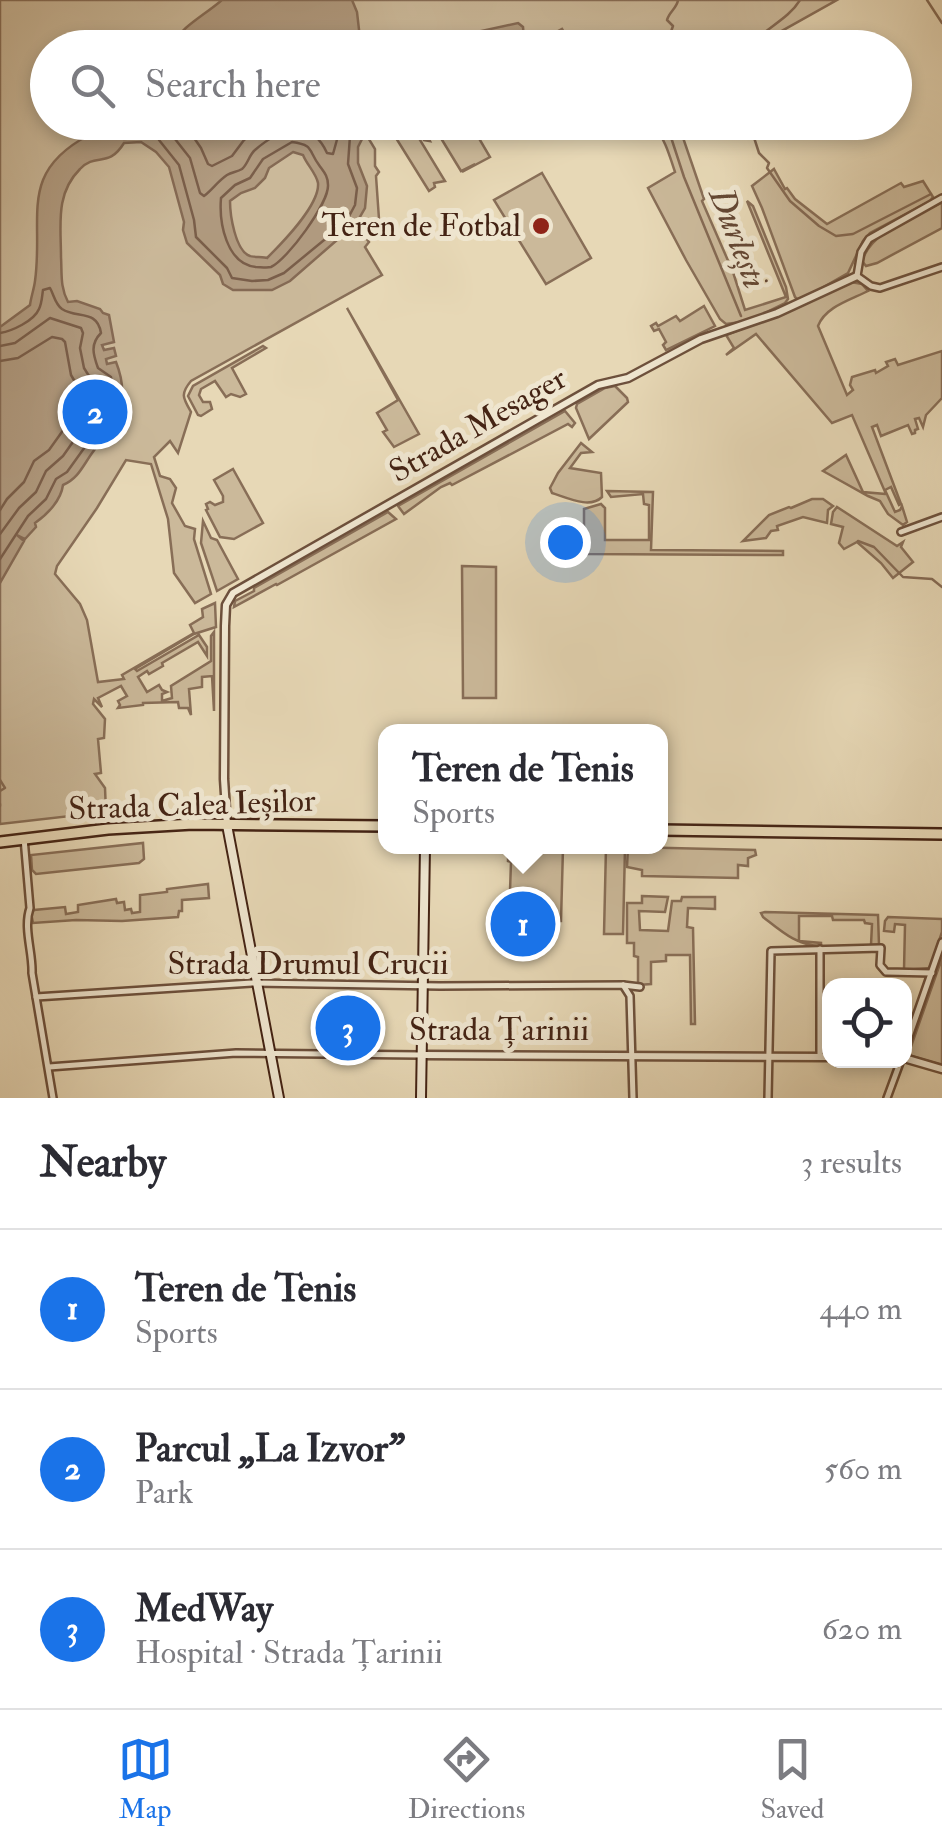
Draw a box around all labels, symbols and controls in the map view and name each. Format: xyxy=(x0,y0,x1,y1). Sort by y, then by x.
search box xyxy=(30,30,912,140)
icon: search xyxy=(65,58,120,113)
text: Search here xyxy=(145,61,321,109)
water label: Durlești xyxy=(698,180,777,295)
place label: Teren de Fotbal xyxy=(321,206,521,246)
marker: Teren de Fotbal xyxy=(530,215,552,237)
street label: Strada Mesager xyxy=(382,358,574,492)
pin: 2 xyxy=(62,374,128,450)
your location xyxy=(540,517,591,568)
popup xyxy=(378,724,668,854)
text: Teren de Tenis xyxy=(412,745,634,793)
street label: Strada Calea Ieșilor xyxy=(68,781,316,829)
text: Sports xyxy=(412,793,495,833)
pin: 1 xyxy=(490,886,556,962)
street label: Strada Drumul Crucii xyxy=(167,944,449,984)
map controls xyxy=(822,978,912,1068)
button: locate xyxy=(822,978,912,1068)
pin: 3 xyxy=(316,990,380,1066)
street label: Strada Țarinii xyxy=(409,1010,589,1050)
text: Nearby xyxy=(40,1137,166,1189)
text: 3 results xyxy=(801,1143,902,1183)
text: Teren de Tenis xyxy=(135,1265,356,1313)
text: 1 xyxy=(67,1289,78,1329)
text: 440 m xyxy=(820,1289,902,1329)
text: Sports xyxy=(135,1313,218,1353)
text: Parcul „La Izvor” xyxy=(135,1425,405,1473)
text: 2 xyxy=(64,1449,81,1489)
text: 560 m xyxy=(824,1449,902,1489)
text: Park xyxy=(135,1473,193,1513)
text: MedWay xyxy=(135,1585,273,1633)
text: 3 xyxy=(66,1609,79,1649)
text: 620 m xyxy=(822,1609,902,1649)
text: Hospital · Strada Țarinii xyxy=(135,1633,443,1673)
tab: Map xyxy=(118,1732,173,1827)
tab: Directions xyxy=(408,1732,525,1827)
tab: Saved xyxy=(760,1732,824,1827)

